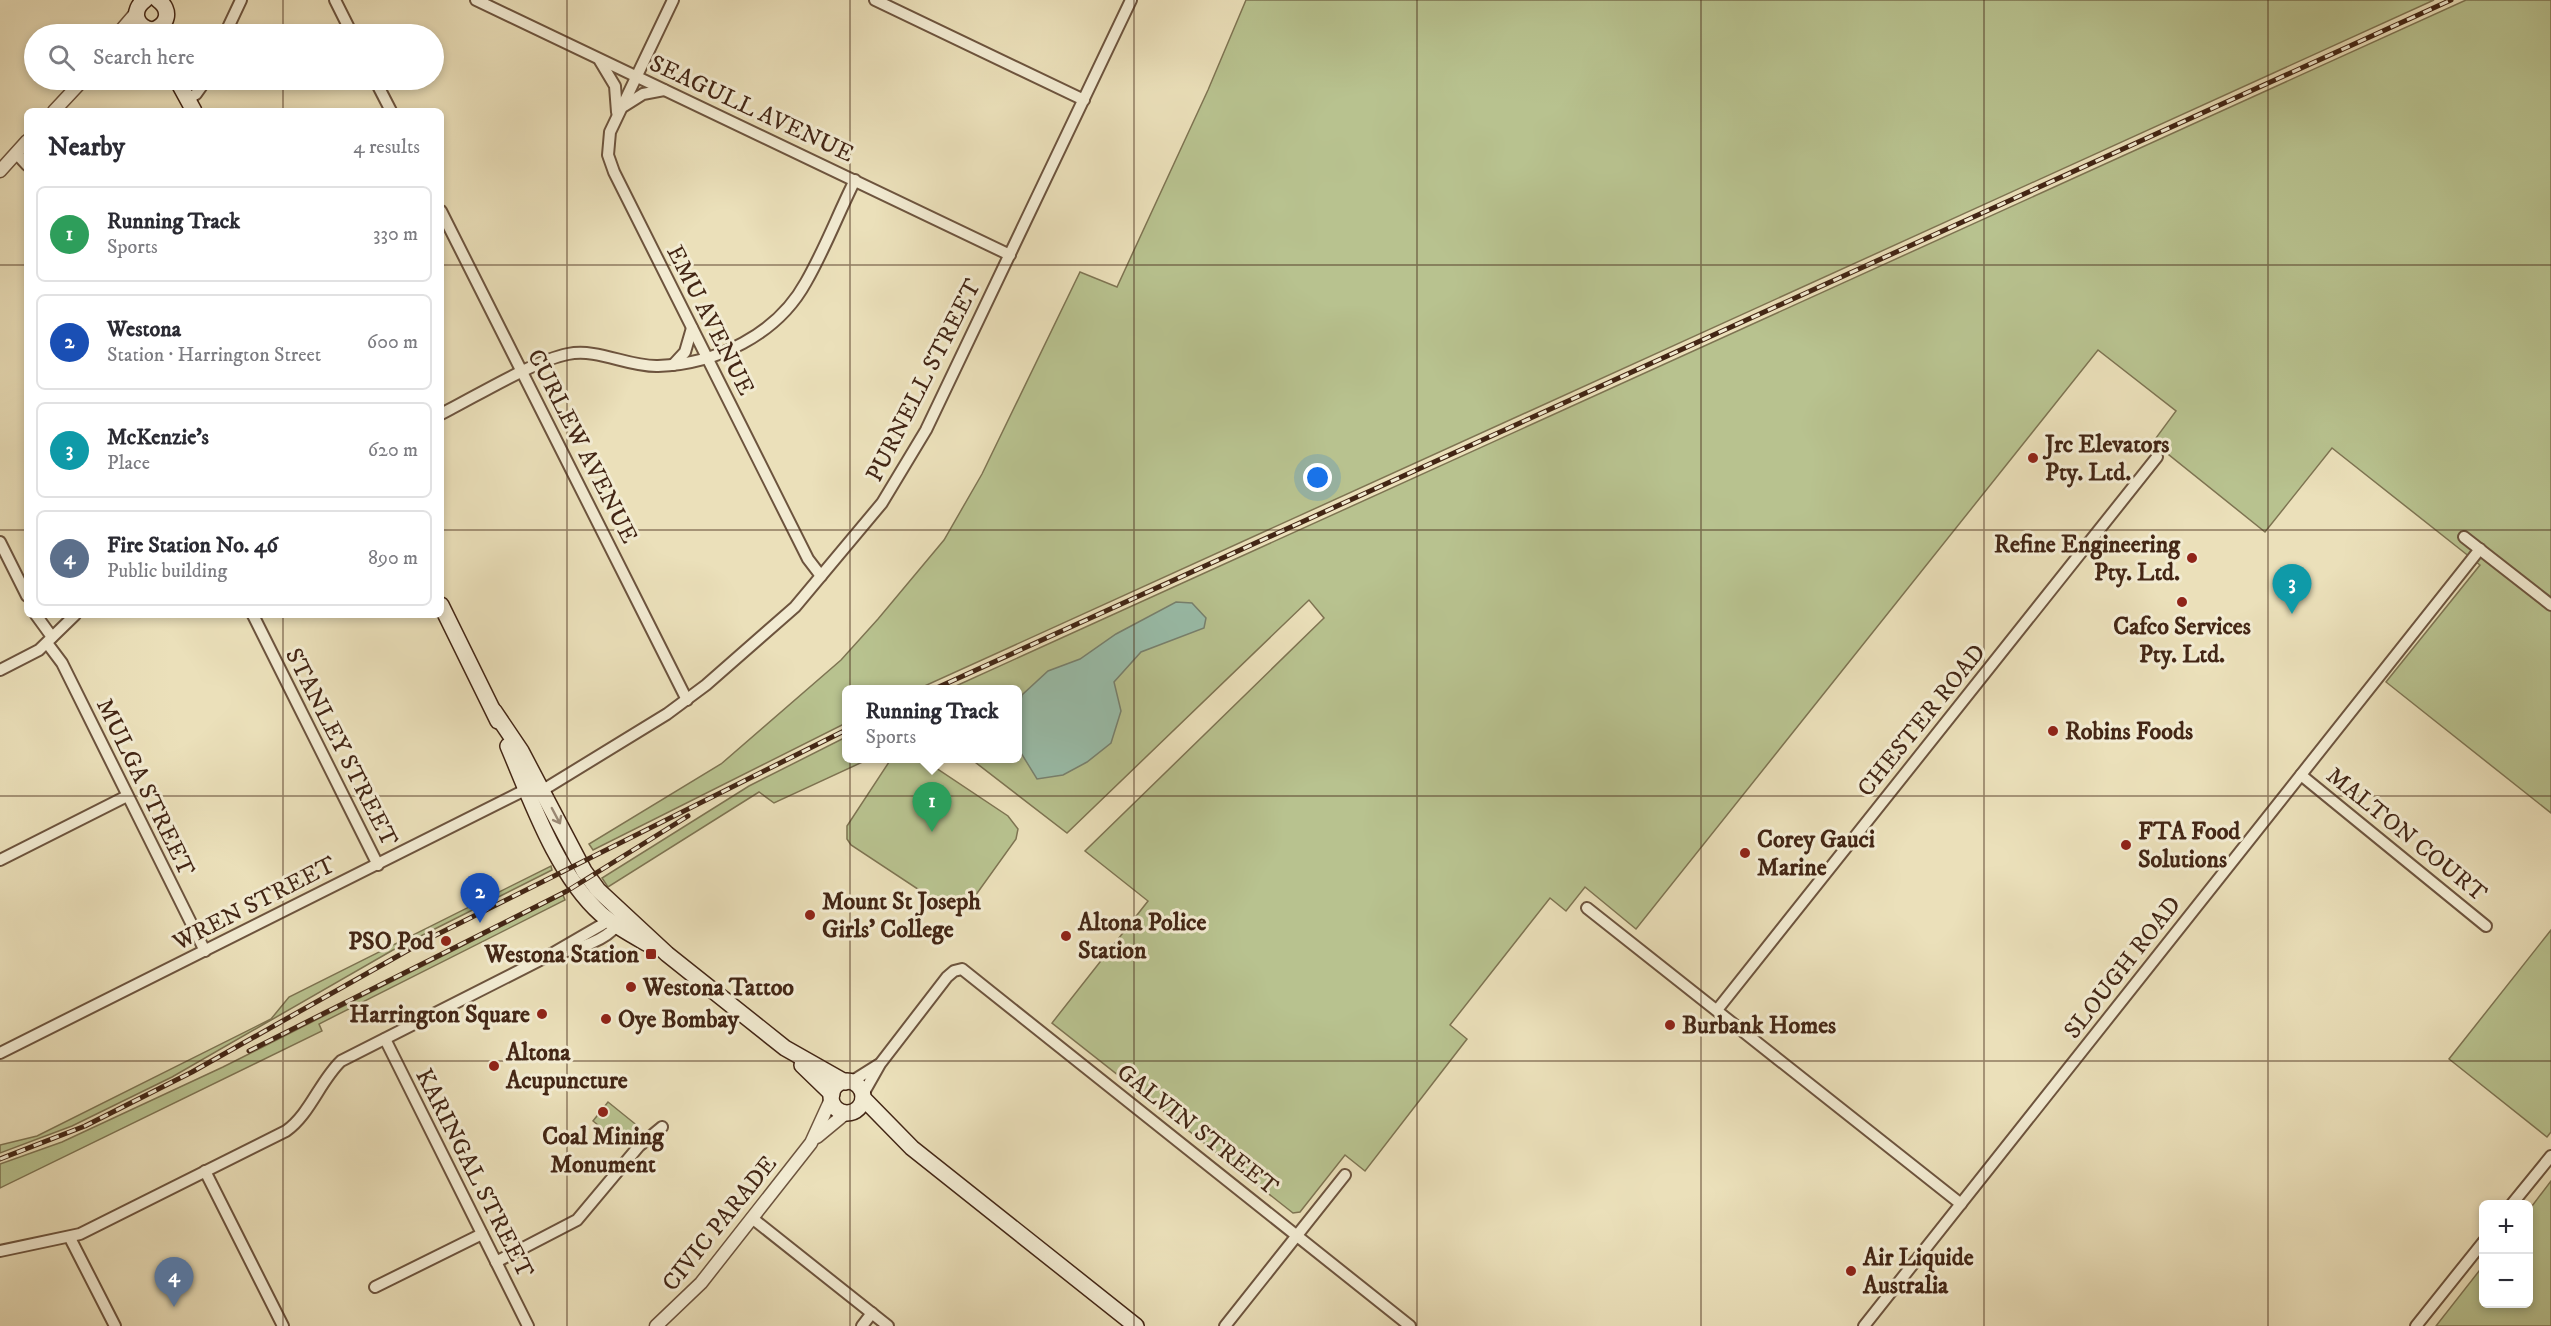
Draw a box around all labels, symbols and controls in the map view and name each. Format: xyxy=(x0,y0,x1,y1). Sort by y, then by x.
search box xyxy=(24,24,444,90)
icon: search xyxy=(45,41,78,74)
text: Search here xyxy=(93,44,195,71)
street label: SEAGULL AVENUE xyxy=(645,48,858,169)
text: Nearby xyxy=(48,131,125,164)
text: 4 results xyxy=(353,135,420,160)
text: Running Track xyxy=(107,208,240,235)
text: 1 xyxy=(66,222,73,247)
text: 330 m xyxy=(373,222,418,247)
text: Sports xyxy=(107,235,158,260)
street label: EMU AVENUE xyxy=(659,240,761,401)
street label: PURNELL STREET xyxy=(860,274,988,487)
text: Westona xyxy=(107,316,181,343)
text: 2 xyxy=(65,330,74,355)
text: 600 m xyxy=(367,330,418,355)
text: Station · Harrington Street xyxy=(107,343,321,368)
street label: CURLEW AVENUE xyxy=(520,344,644,549)
text: McKenzie's xyxy=(107,424,209,451)
place label: Jrc Elevators Pty. Ltd. xyxy=(2042,430,2169,488)
text: 3 xyxy=(66,438,73,463)
text: 620 m xyxy=(368,438,418,463)
text: Place xyxy=(107,451,150,476)
marker: Jrc Elevators Pty. Ltd. xyxy=(2026,451,2040,465)
your location xyxy=(1303,463,1332,492)
place label: Refine Engineering Pty. Ltd. xyxy=(1994,530,2181,588)
text: Fire Station No. 46 xyxy=(107,532,278,559)
text: 4 xyxy=(64,546,75,571)
text: 890 m xyxy=(368,546,418,571)
marker: Refine Engineering Pty. Ltd. xyxy=(2185,551,2199,565)
text: Public building xyxy=(107,559,227,584)
pin: 3 xyxy=(2272,564,2312,614)
marker: Cafco Services Pty. Ltd. xyxy=(2175,595,2189,609)
place label: Cafco Services Pty. Ltd. xyxy=(2113,612,2251,670)
street label: CHESTER ROAD xyxy=(1851,638,1993,803)
street label: STANLEY STREET xyxy=(278,643,404,852)
popup xyxy=(842,685,1022,763)
street label: MULGA STREET xyxy=(89,694,201,881)
text: Running Track xyxy=(865,698,999,725)
place label: Robins Foods xyxy=(2065,717,2193,747)
marker: Robins Foods xyxy=(2046,724,2060,738)
text: Sports xyxy=(865,725,916,750)
street label: MALTON COURT xyxy=(2320,761,2493,909)
pin: 1 xyxy=(912,782,952,832)
one-way arrow xyxy=(551,806,562,824)
place label: FTA Food Solutions xyxy=(2138,817,2241,875)
place label: Corey Gauci Marine xyxy=(1757,825,1875,883)
marker: FTA Food Solutions xyxy=(2119,838,2133,852)
marker: Corey Gauci Marine xyxy=(1738,846,1752,860)
street label: WREN STREET xyxy=(167,850,341,958)
pin: 2 xyxy=(460,874,500,923)
place label: Mount St Joseph Girls' College xyxy=(822,887,981,945)
street label: SLOUGH ROAD xyxy=(2058,890,2188,1045)
marker: Mount St Joseph Girls' College xyxy=(803,908,817,922)
place label: Altona Police Station xyxy=(1077,908,1206,966)
place label: PSO Pod xyxy=(348,927,435,957)
marker: Altona Police Station xyxy=(1059,929,1073,943)
marker: PSO Pod xyxy=(439,934,453,948)
place label: Westona Station xyxy=(483,940,639,970)
marker: Westona Station xyxy=(644,947,658,961)
place label: Westona Tattoo xyxy=(642,973,794,1003)
marker: Westona Tattoo xyxy=(624,980,638,994)
place label: Harrington Square xyxy=(349,1000,530,1030)
place label: Oye Bombay xyxy=(618,1005,740,1035)
marker: Harrington Square xyxy=(535,1007,549,1021)
place label: Burbank Homes xyxy=(1682,1011,1836,1041)
marker: Oye Bombay xyxy=(599,1012,613,1026)
marker: Burbank Homes xyxy=(1663,1018,1677,1032)
place label: Altona Acupuncture xyxy=(505,1038,628,1096)
street label: GALVIN STREET xyxy=(1111,1057,1284,1202)
marker: Altona Acupuncture xyxy=(487,1059,501,1073)
street label: KARINGAL STREET xyxy=(408,1064,540,1283)
marker: Coal Mining Monument xyxy=(596,1105,610,1119)
place label: Coal Mining Monument xyxy=(542,1122,665,1180)
street label: CIVIC PARADE xyxy=(656,1150,784,1298)
map controls xyxy=(2479,1200,2533,1308)
button: + xyxy=(2479,1200,2533,1254)
place label: Air Liquide Australia xyxy=(1862,1243,1974,1301)
button: − xyxy=(2479,1254,2533,1308)
pin: 4 xyxy=(154,1258,194,1307)
marker: Air Liquide Australia xyxy=(1844,1264,1858,1278)

